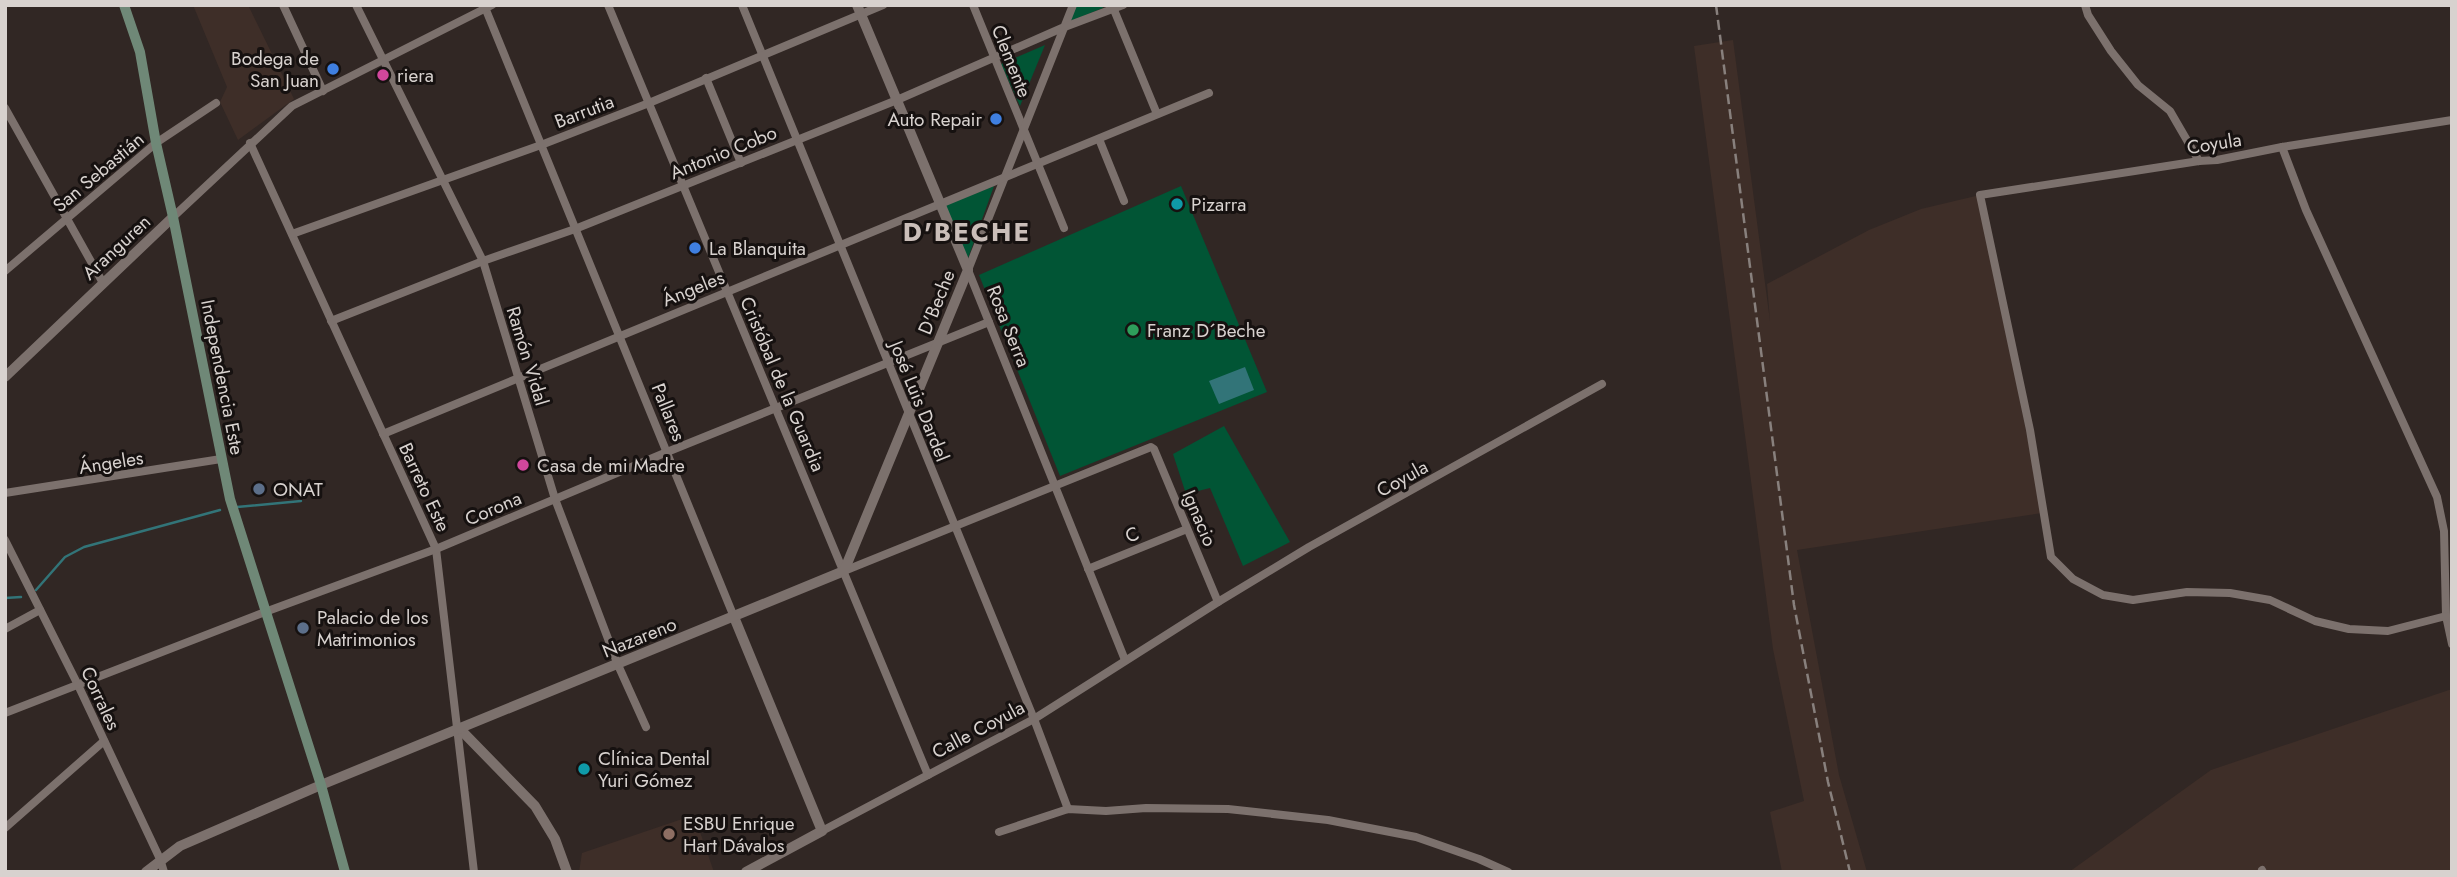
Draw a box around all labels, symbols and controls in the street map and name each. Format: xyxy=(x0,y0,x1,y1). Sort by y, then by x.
street label: Clemente xyxy=(985,21,1038,102)
place label: Bodega de San Juan xyxy=(231,45,319,94)
marker: Bodega de San Juan xyxy=(325,61,341,77)
place label: riera xyxy=(397,62,434,89)
marker: riera xyxy=(375,67,391,83)
street label: Barrutia xyxy=(551,88,618,135)
place label: Auto Repair xyxy=(887,106,982,133)
marker: Auto Repair xyxy=(988,111,1004,127)
street label: Antonio Cobo xyxy=(666,119,781,186)
street label: San Sebastián xyxy=(47,126,150,219)
street label: Coyula xyxy=(2185,126,2243,161)
place label: Pizarra xyxy=(1191,191,1246,218)
marker: Pizarra xyxy=(1169,196,1185,212)
street label: Aranguren xyxy=(76,209,157,286)
district label: D'BECHE xyxy=(903,213,1031,251)
place label: La Blanquita xyxy=(709,235,806,262)
marker: La Blanquita xyxy=(687,240,703,256)
street label: Ángeles xyxy=(658,264,729,313)
street label: D'Beche xyxy=(911,266,962,339)
street label: Rosa Serra xyxy=(980,281,1037,371)
street label: Cristóbal de la Guardia xyxy=(733,292,832,476)
street label: Independencia Este xyxy=(194,297,251,457)
street label: Ramón Vidal xyxy=(500,303,555,409)
place label: Franz D´Beche xyxy=(1147,317,1266,344)
marker: Franz D´Beche xyxy=(1125,322,1141,338)
street label: José Luis Dardel xyxy=(882,334,956,466)
street label: Pallares xyxy=(645,379,693,446)
street label: Barreto Este xyxy=(392,438,457,536)
street label: Ángeles xyxy=(77,444,146,481)
place label: Casa de mi Madre xyxy=(537,452,685,479)
street label: Coyula xyxy=(1372,453,1433,504)
marker: Casa de mi Madre xyxy=(515,457,531,473)
place label: ONAT xyxy=(273,476,323,503)
marker: ONAT xyxy=(251,481,267,497)
street label: Corona xyxy=(461,484,526,532)
street label: Ignacio xyxy=(1176,486,1223,551)
street label: C xyxy=(1121,520,1143,549)
place label: Palacio de los Matrimonios xyxy=(317,604,429,653)
street label: Nazareno xyxy=(598,610,680,665)
marker: Palacio de los Matrimonios xyxy=(295,620,311,636)
street label: Corrales xyxy=(74,662,127,735)
street label: Calle Coyula xyxy=(927,694,1029,765)
place label: Clínica Dental Yuri Gómez xyxy=(598,745,710,794)
marker: Clínica Dental Yuri Gómez xyxy=(576,761,592,777)
place label: ESBU Enrique Hart Dávalos xyxy=(683,810,795,859)
marker: ESBU Enrique Hart Dávalos xyxy=(661,826,677,842)

